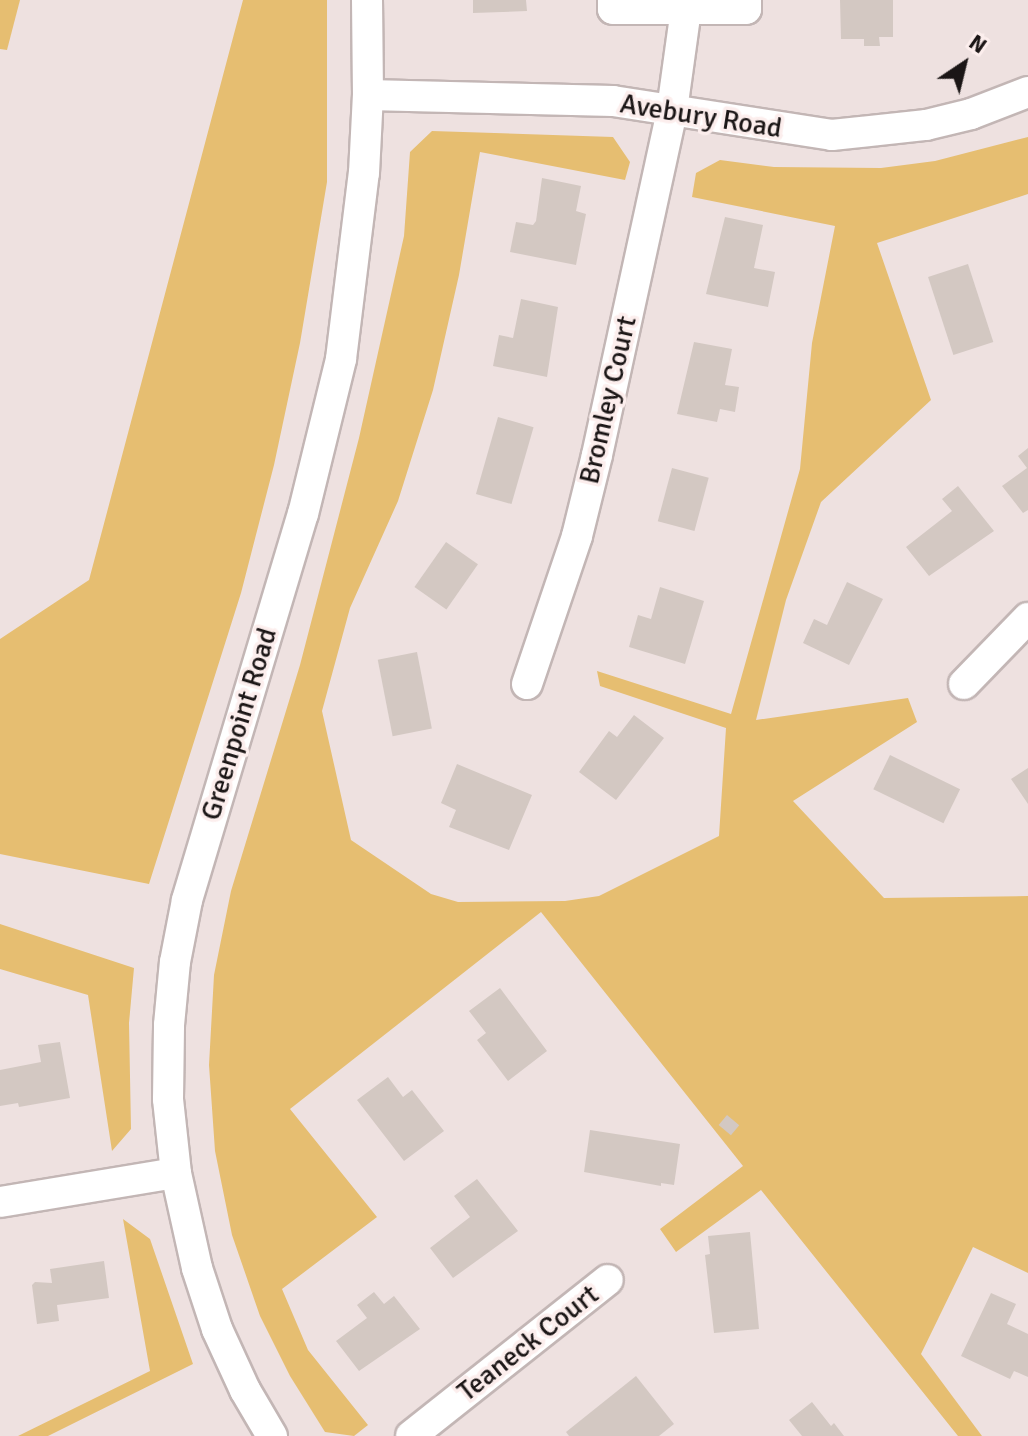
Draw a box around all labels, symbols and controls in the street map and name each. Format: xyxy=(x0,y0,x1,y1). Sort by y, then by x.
north arrow xyxy=(924,24,1004,104)
text: N xyxy=(964,28,992,59)
street label: Avebury Road xyxy=(618,87,784,145)
street label: Bromley Court xyxy=(572,313,644,487)
street label: Greenpoint Road xyxy=(194,624,284,824)
street label: Teaneck Court xyxy=(451,1278,605,1408)

